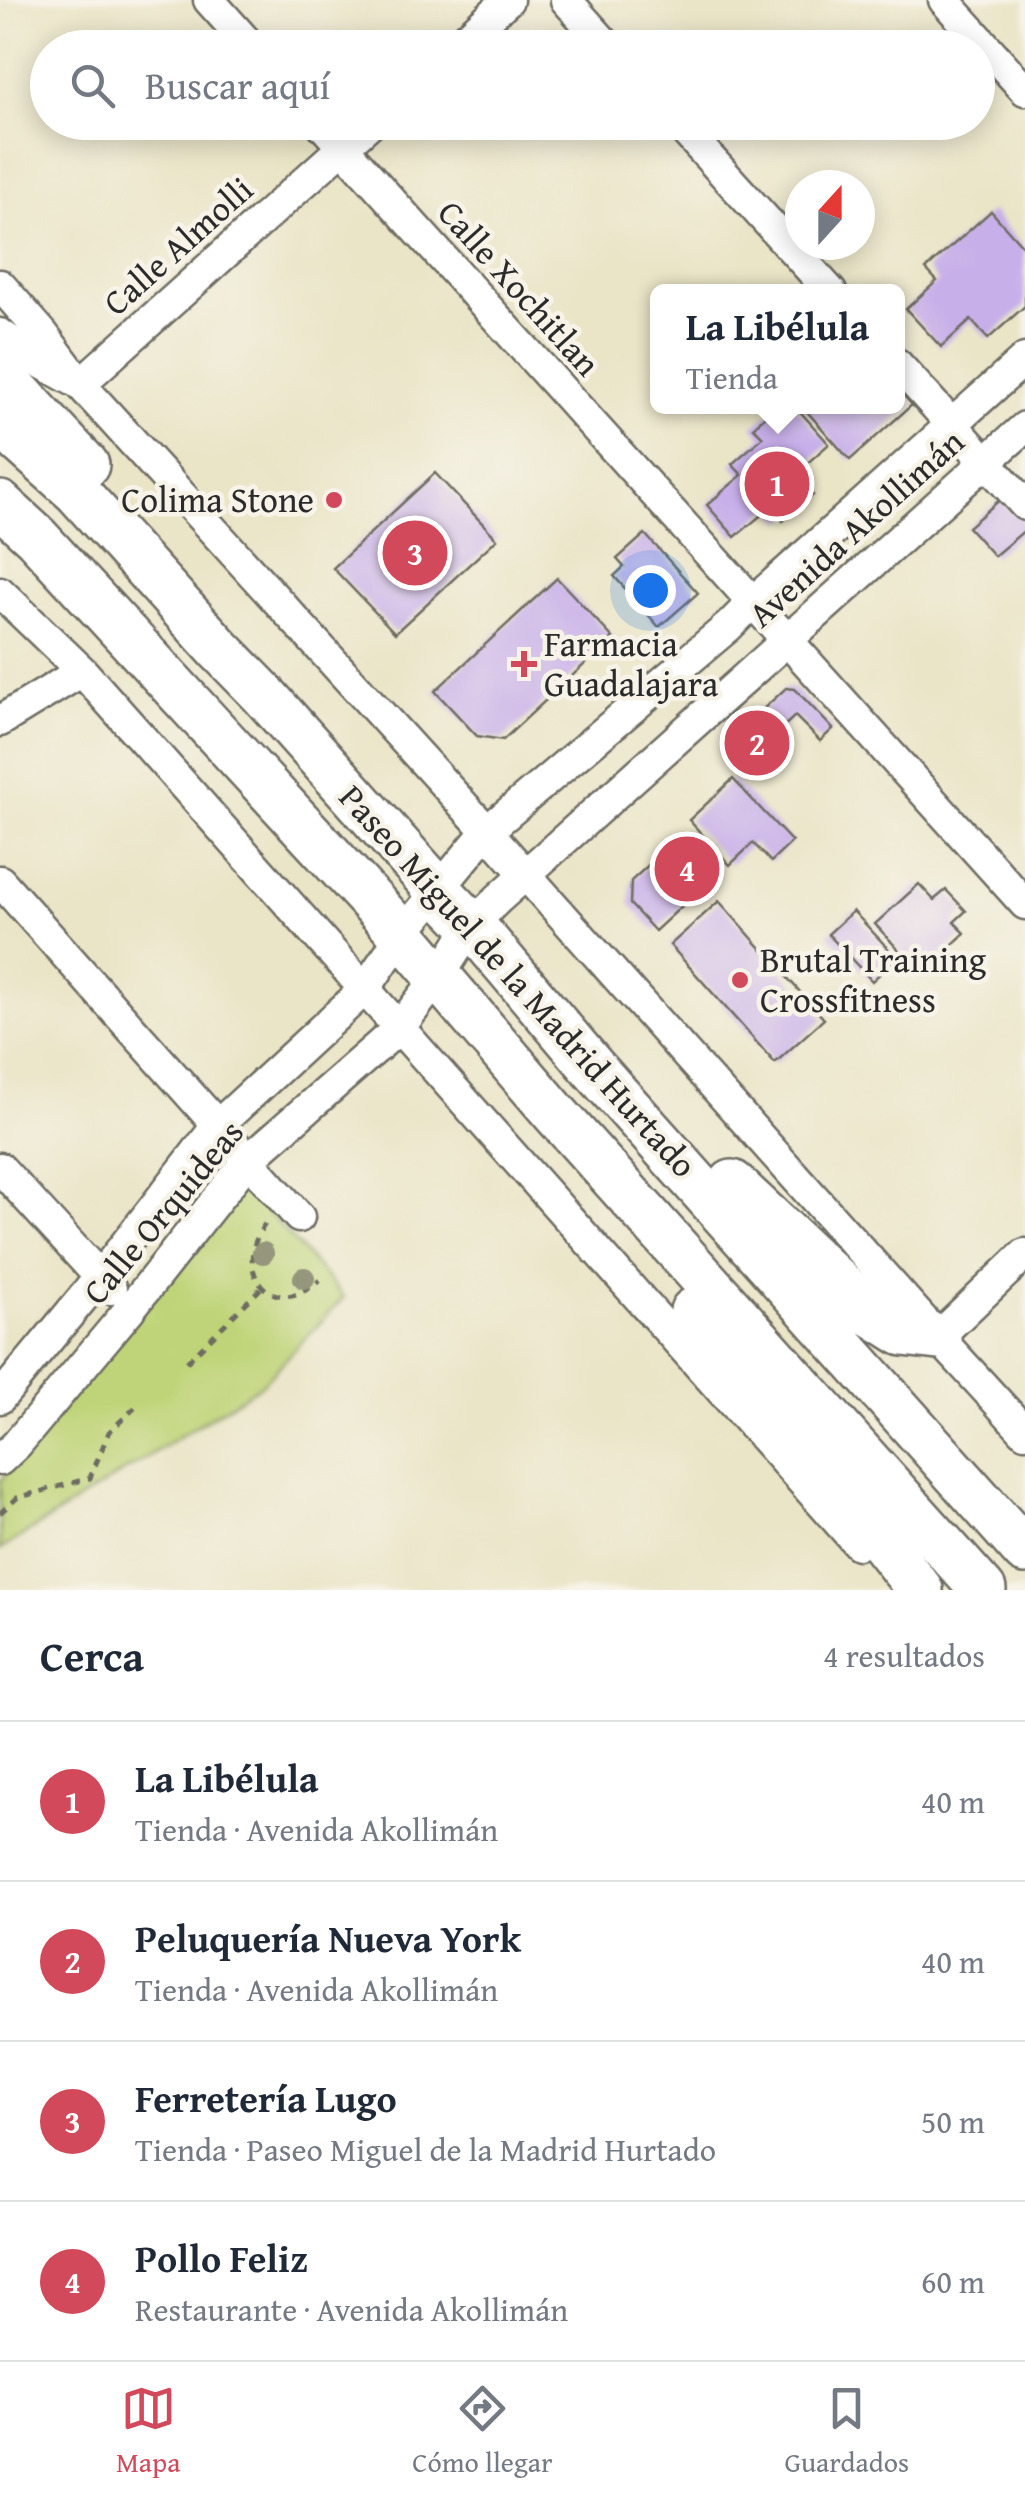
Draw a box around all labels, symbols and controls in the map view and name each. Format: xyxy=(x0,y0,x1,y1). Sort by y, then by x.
search box xyxy=(30,30,995,140)
text: Buscar aquí xyxy=(145,57,330,113)
icon: search xyxy=(65,58,120,113)
street label: Calle Almolli xyxy=(91,164,264,327)
north arrow xyxy=(785,170,875,260)
street label: Calle Xochitlan xyxy=(426,188,613,387)
popup xyxy=(650,284,905,414)
text: La Libélula xyxy=(686,298,869,354)
text: Tienda xyxy=(686,354,778,401)
street label: Avenida Akollimán xyxy=(736,416,975,639)
pin: 1 xyxy=(744,446,810,522)
place label: Colima Stone xyxy=(121,474,314,525)
marker: Colima Stone xyxy=(323,489,345,511)
pin: 3 xyxy=(382,516,448,590)
your location xyxy=(625,565,676,616)
place label: Farmacia Guadalajara xyxy=(544,618,719,709)
marker: Farmacia Guadalajara xyxy=(513,653,535,675)
pin: 2 xyxy=(724,706,790,780)
street label: Paseo Miguel de la Madrid Hurtado xyxy=(328,773,709,1189)
pin: 4 xyxy=(654,832,720,906)
place label: Brutal Training Crossfitness xyxy=(760,934,987,1025)
marker: Brutal Training Crossfitness xyxy=(729,969,751,991)
street label: Calle Orquideas xyxy=(70,1108,255,1315)
text: Cerca xyxy=(40,1625,144,1686)
text: 4 resultados xyxy=(823,1632,985,1679)
text: La Libélula xyxy=(135,1750,318,1806)
text: 1 xyxy=(64,1778,81,1825)
text: 40 m xyxy=(921,1778,985,1825)
text: Tienda · Avenida Akollimán xyxy=(135,1806,498,1853)
text: Peluquería Nueva York xyxy=(135,1910,521,1966)
text: 2 xyxy=(64,1938,81,1985)
text: 40 m xyxy=(921,1938,985,1985)
text: Tienda · Avenida Akollimán xyxy=(135,1966,498,2013)
text: Ferretería Lugo xyxy=(135,2070,397,2126)
text: 3 xyxy=(64,2098,81,2145)
text: 50 m xyxy=(921,2098,985,2145)
text: Tienda · Paseo Miguel de la Madrid Hurtado xyxy=(135,2126,716,2173)
text: Pollo Feliz xyxy=(135,2230,308,2286)
text: 4 xyxy=(64,2258,81,2305)
text: 60 m xyxy=(921,2258,985,2305)
text: Restaurante · Avenida Akollimán xyxy=(135,2286,568,2333)
tab: Mapa xyxy=(116,2381,180,2482)
tab: Cómo llegar xyxy=(412,2381,553,2482)
tab: Guardados xyxy=(784,2381,909,2482)

